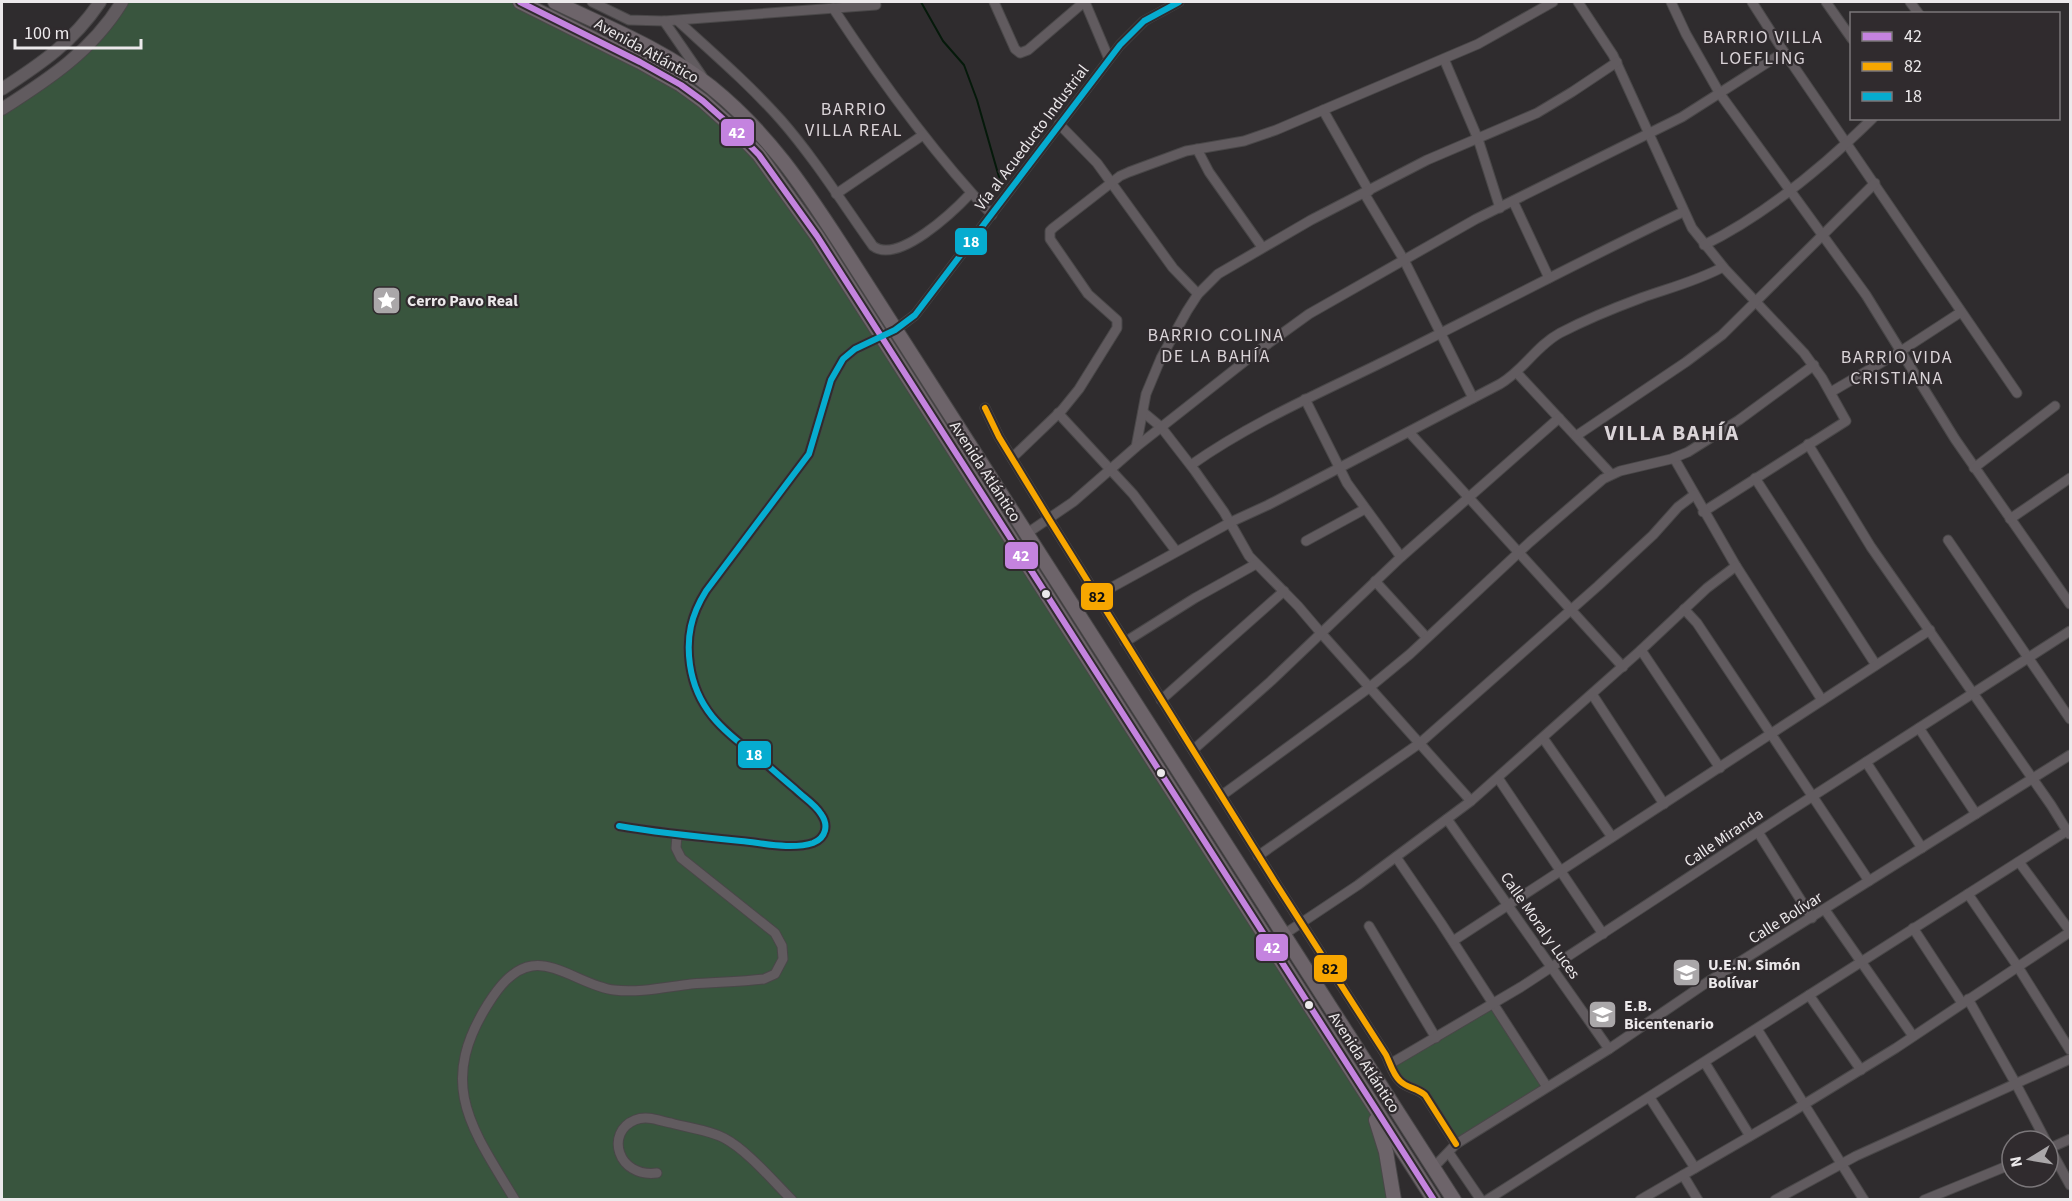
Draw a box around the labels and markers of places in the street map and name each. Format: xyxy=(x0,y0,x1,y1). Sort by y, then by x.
place icon: Cerro Pavo Real xyxy=(370,284,402,316)
place label: Cerro Pavo Real xyxy=(407,290,518,312)
unlabelled marker xyxy=(1040,588,1052,600)
unlabelled marker xyxy=(1155,767,1167,779)
place label: U.E.N. Simón Bolívar xyxy=(1708,954,1800,994)
school or university icon: U.E.N. Simón Bolívar xyxy=(1671,957,1703,989)
place label: E.B. Bicentenario xyxy=(1624,995,1714,1035)
school or university icon: E.B. Bicentenario xyxy=(1587,998,1619,1030)
unlabelled marker xyxy=(1303,999,1315,1011)

